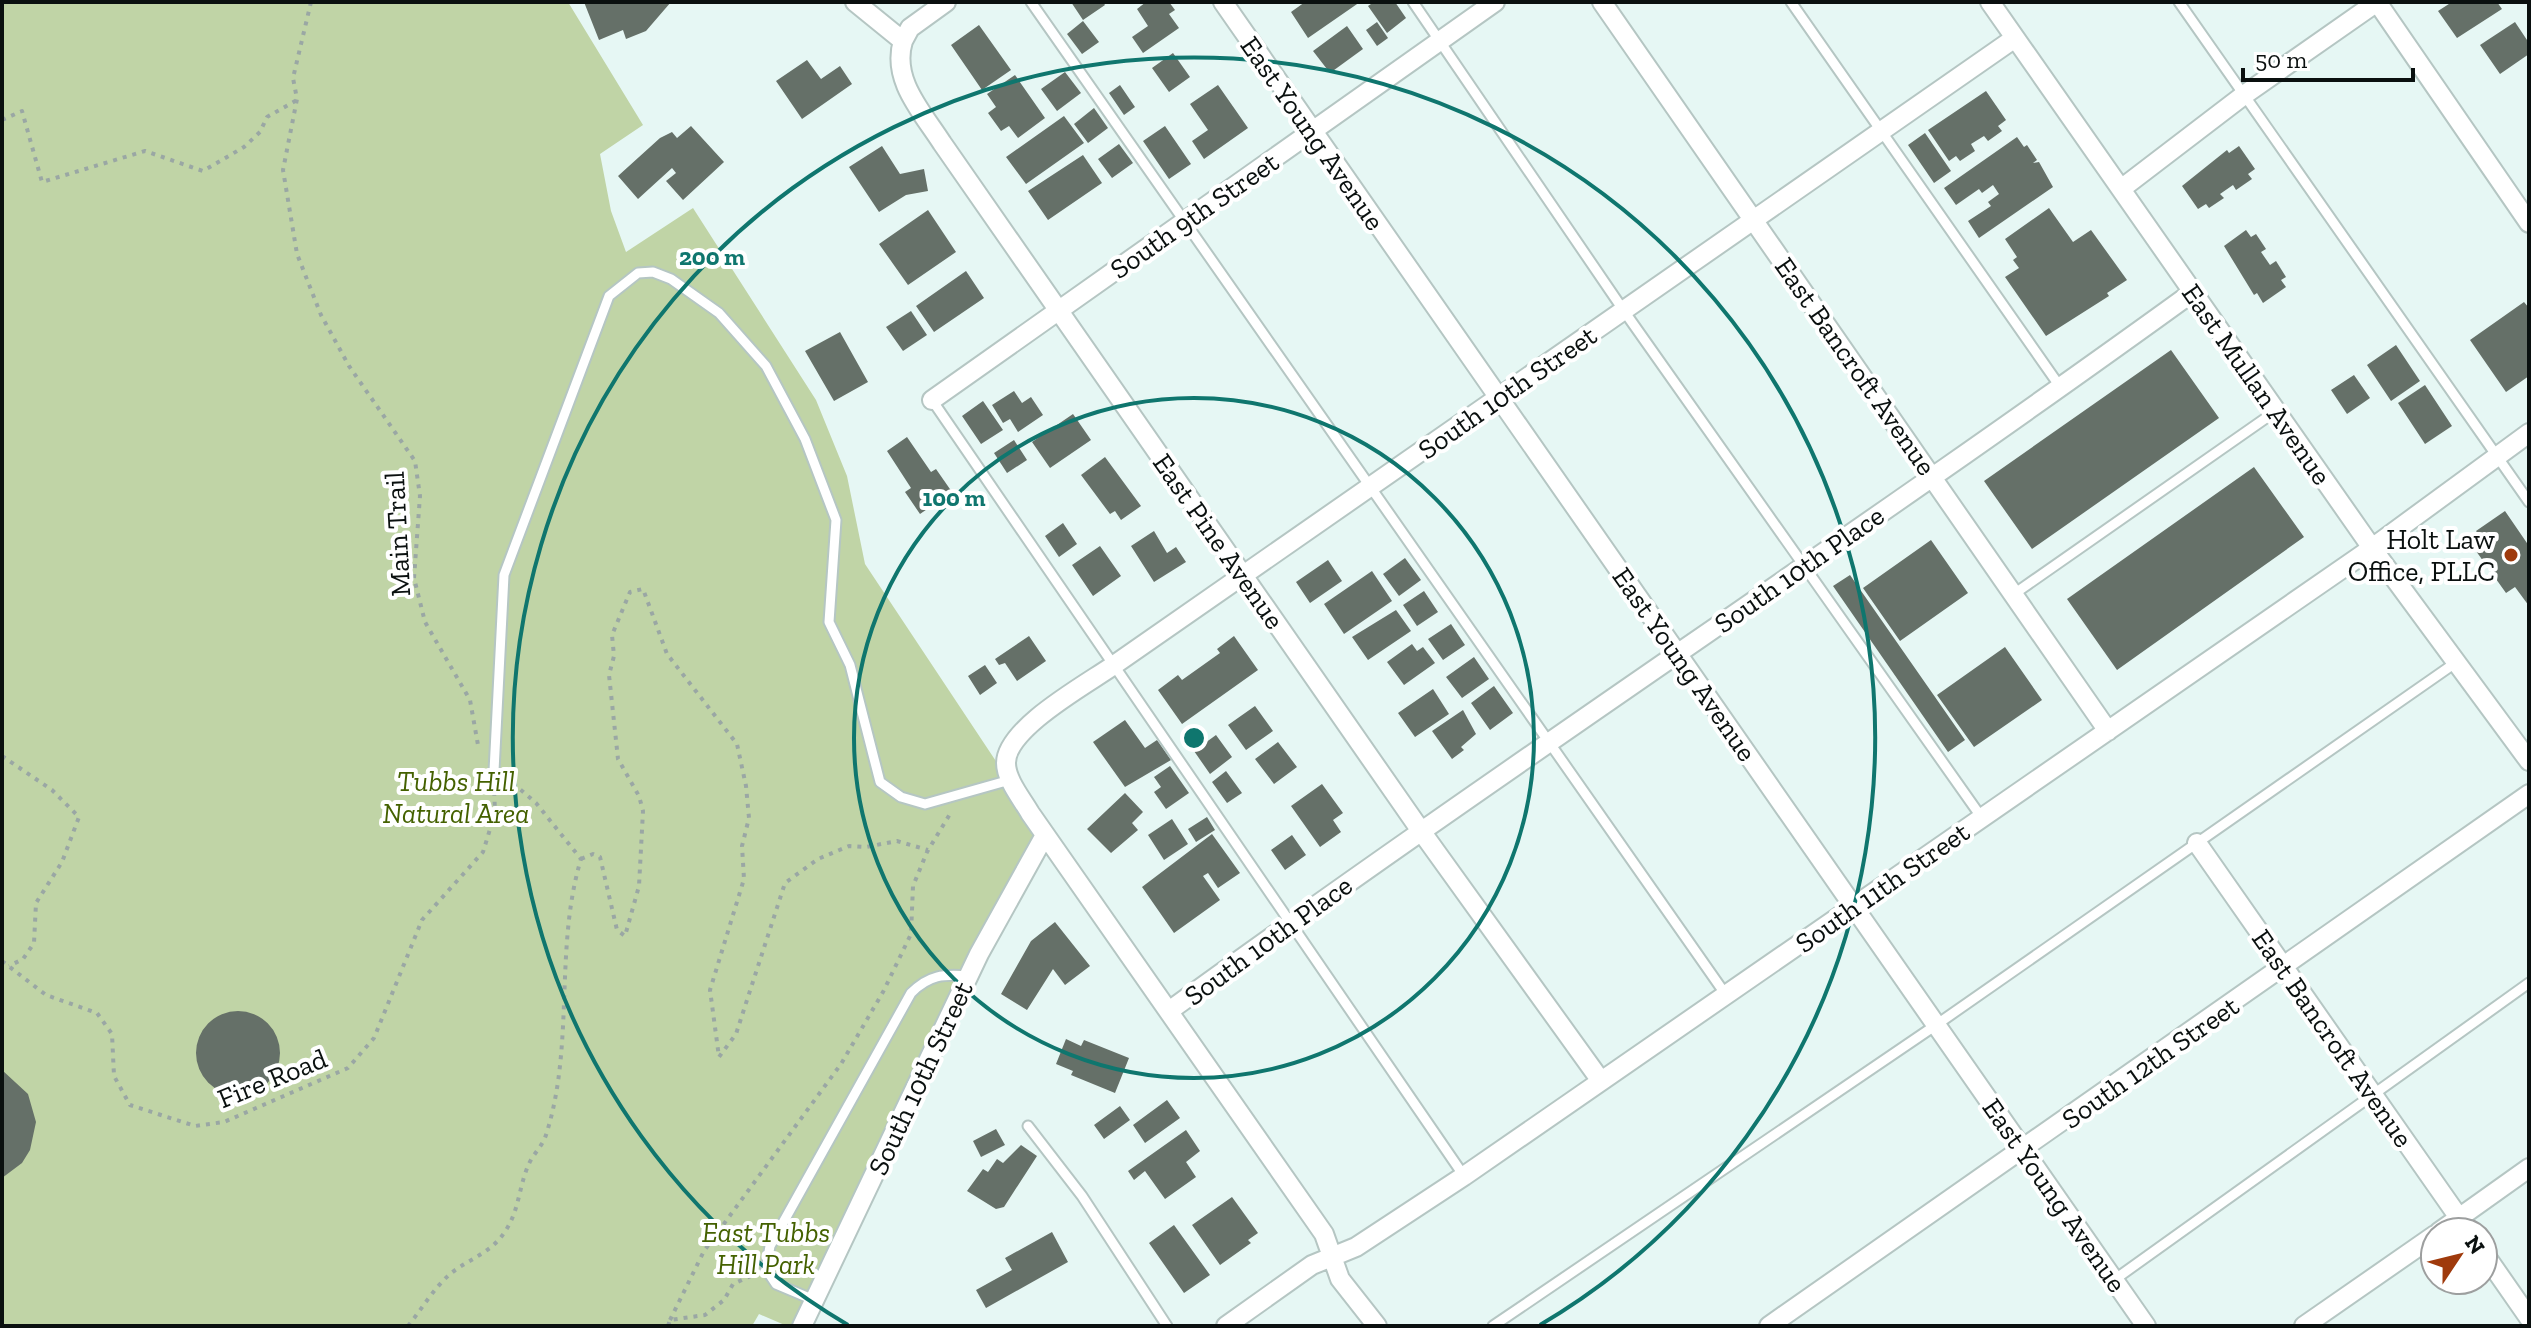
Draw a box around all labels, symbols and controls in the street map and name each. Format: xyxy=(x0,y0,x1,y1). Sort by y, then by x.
street label: East Young Avenue xyxy=(1233,30,1392,236)
scale bar xyxy=(2243,32,2413,82)
text: 50 m xyxy=(2255,45,2308,74)
street label: South 9th Street xyxy=(1104,145,1285,286)
text: 200 m xyxy=(679,242,745,271)
street label: East Bancroft Avenue xyxy=(1768,251,1943,481)
street label: East Mullan Avenue xyxy=(2175,278,2338,491)
street label: South 10th Street xyxy=(1412,318,1603,466)
street label: East Pine Avenue xyxy=(1146,447,1291,635)
street label: Main Trail xyxy=(378,471,417,597)
text: 100 m xyxy=(923,483,985,512)
street label: South 10th Place xyxy=(1708,499,1890,640)
place label: Holt Law Office, PLLC xyxy=(2348,523,2496,588)
marker: Holt Law Office, PLLC xyxy=(2502,546,2520,564)
street label: East Young Avenue xyxy=(1605,561,1764,767)
centre of rings xyxy=(1180,724,1208,752)
park label: Tubbs Hill Natural Area xyxy=(383,765,529,830)
street label: South 11th Street xyxy=(1789,815,1976,960)
street label: South 10th Place xyxy=(1178,868,1359,1012)
street label: East Bancroft Avenue xyxy=(2245,923,2420,1153)
street label: South 10th Street xyxy=(861,976,980,1180)
street label: South 12th Street xyxy=(2056,989,2246,1136)
street label: Fire Road xyxy=(213,1042,332,1115)
street label: East Young Avenue xyxy=(1975,1092,2134,1298)
park label: East Tubbs Hill Park xyxy=(702,1216,830,1281)
north arrow xyxy=(2419,1216,2499,1296)
text: N xyxy=(2459,1230,2491,1260)

